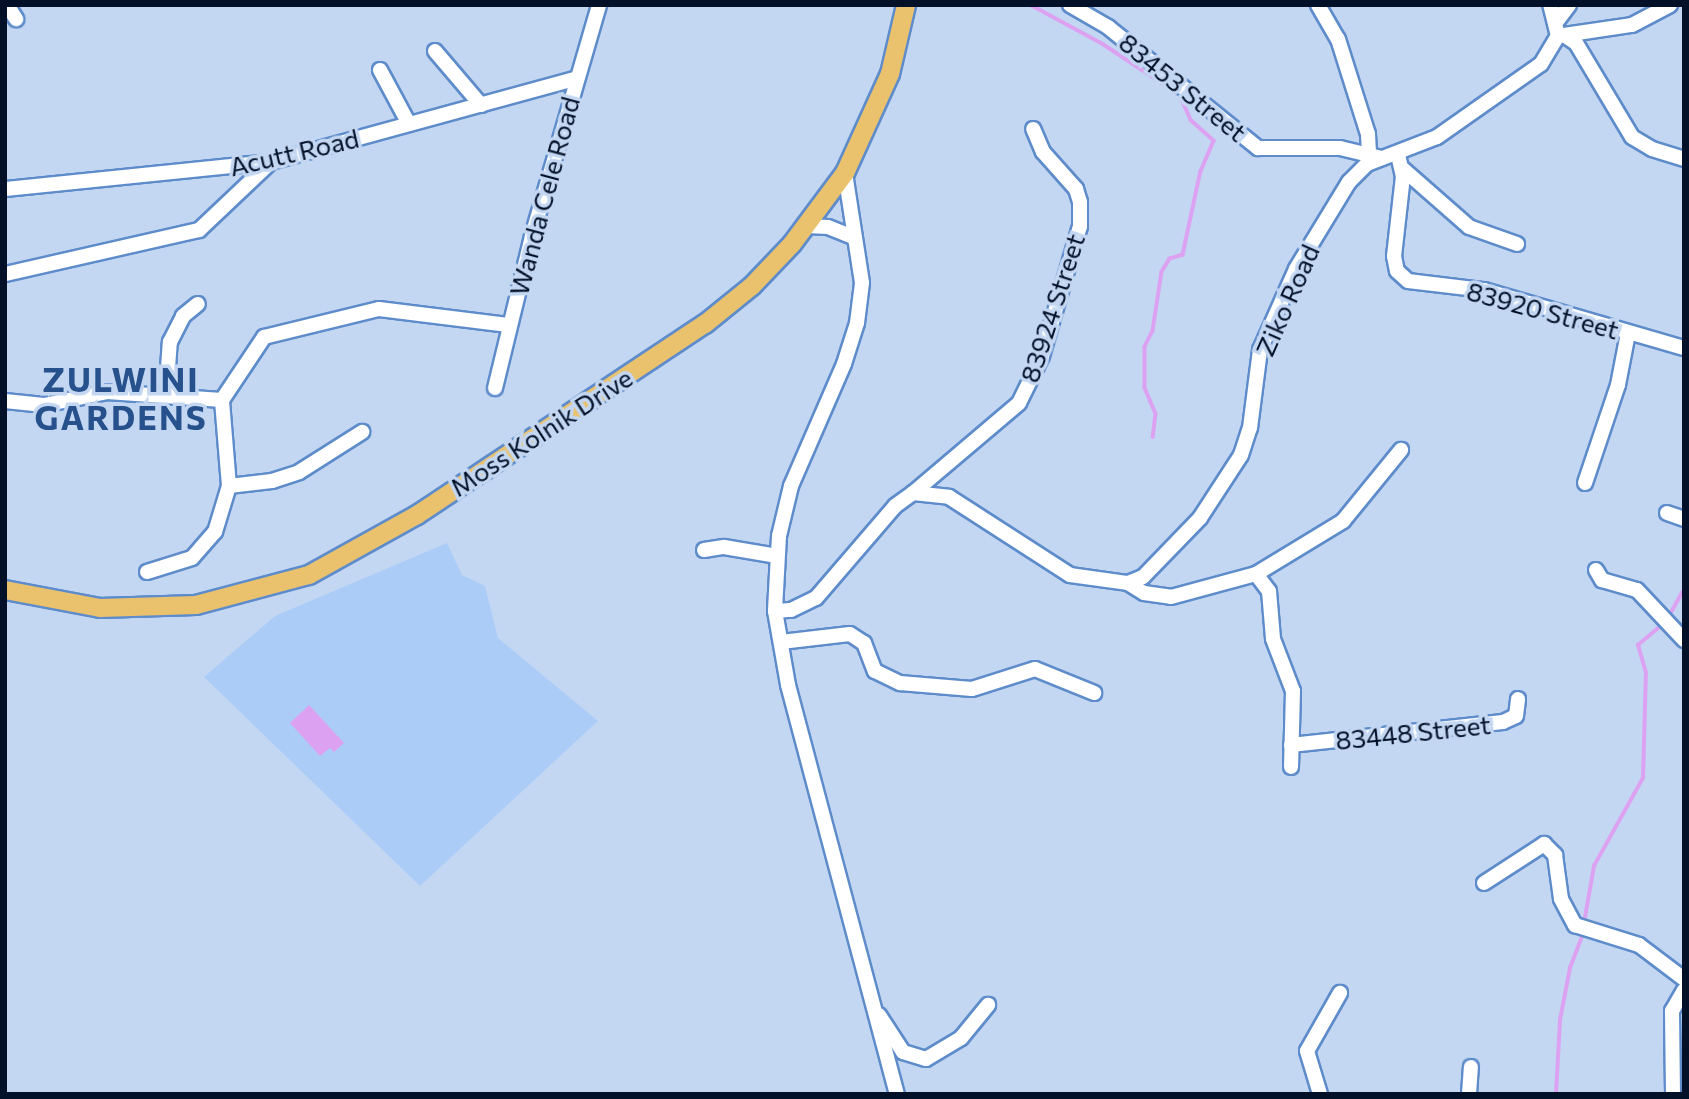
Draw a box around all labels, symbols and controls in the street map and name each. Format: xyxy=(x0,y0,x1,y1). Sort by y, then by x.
street label: 83453 Street xyxy=(1113,26,1253,148)
street label: Wanda Cele Road xyxy=(502,93,586,299)
street label: Acutt Road xyxy=(226,122,362,182)
street label: 83924 Street xyxy=(1013,230,1091,386)
street label: Ziko Road xyxy=(1249,239,1325,361)
street label: 83920 Street xyxy=(1464,275,1622,345)
district label: ZULWINI GARDENS xyxy=(35,359,207,437)
street label: Moss Kolnik Drive xyxy=(444,362,638,502)
street label: 83448 Street xyxy=(1334,708,1492,756)

